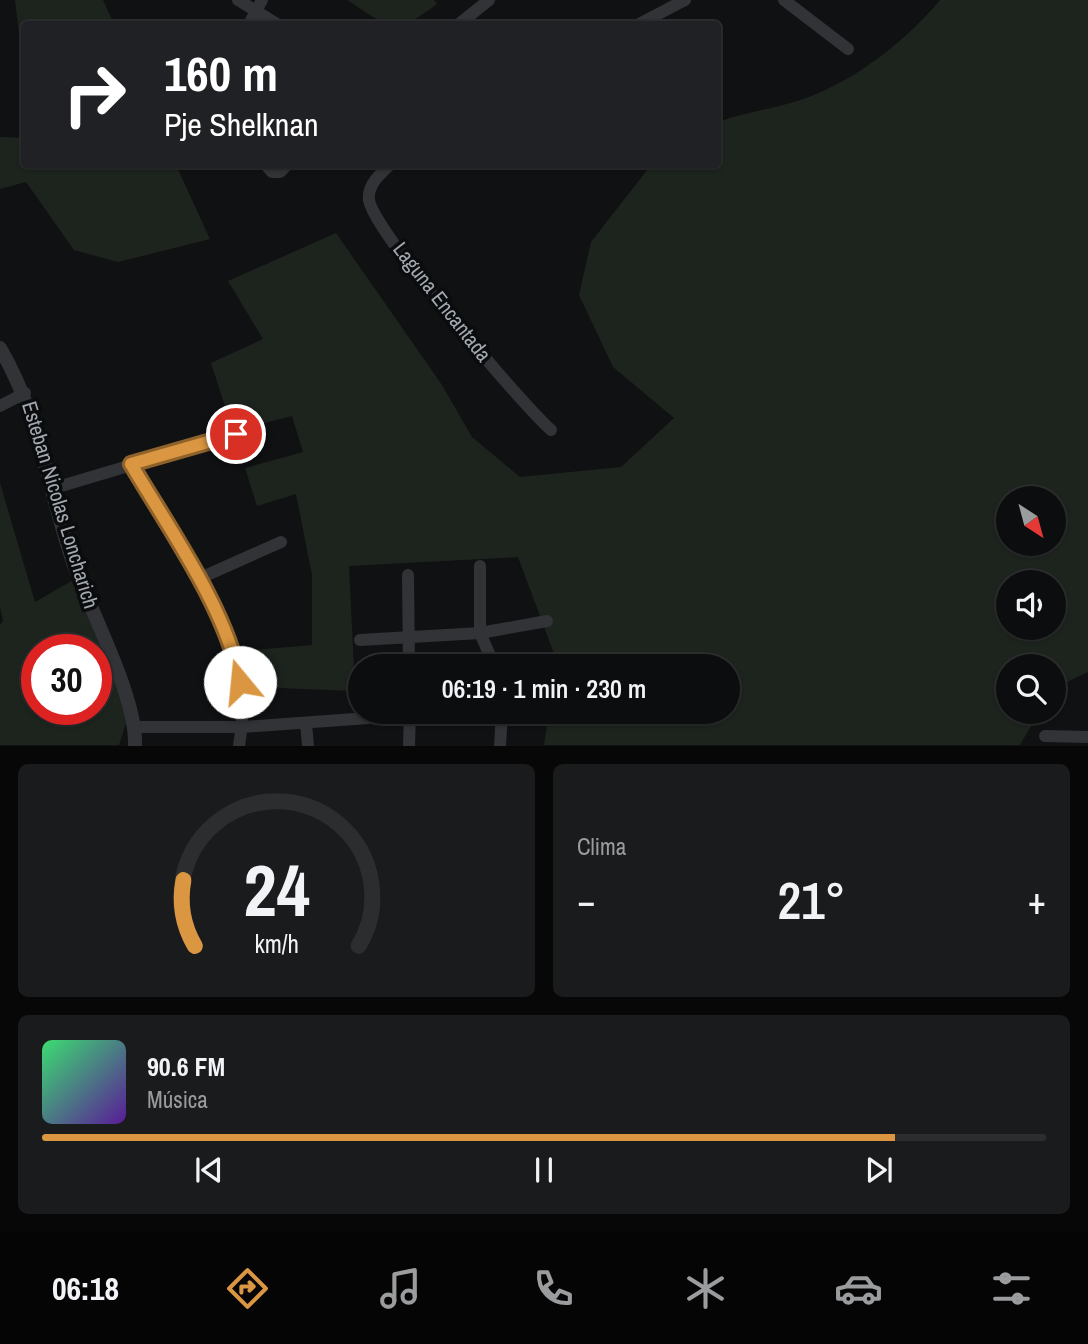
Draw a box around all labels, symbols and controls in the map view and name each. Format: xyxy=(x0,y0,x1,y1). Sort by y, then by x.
text: 160 m xyxy=(164,40,278,106)
icon: right xyxy=(49,49,140,140)
text: Pje Shelknan xyxy=(164,103,319,146)
street label: Laguna Encantada xyxy=(386,236,499,368)
street label: Esteban Nicolas Loncharich xyxy=(15,398,106,612)
pin xyxy=(206,404,266,464)
icon: arrive xyxy=(217,415,255,453)
north arrow xyxy=(996,486,1066,556)
map controls xyxy=(996,486,1066,724)
button: sound xyxy=(996,570,1066,640)
speed limit sign: 30 xyxy=(21,634,112,725)
position arrow xyxy=(203,645,277,719)
button: search xyxy=(996,654,1066,724)
text: 06:19 · 1 min · 230 m xyxy=(442,671,646,706)
text: Clima xyxy=(577,831,626,862)
text: 24 xyxy=(243,842,310,940)
text: 21° xyxy=(777,865,846,935)
text: − xyxy=(577,875,595,926)
text: + xyxy=(1028,875,1046,926)
text: km/h xyxy=(254,927,299,961)
text: 90.6 FM xyxy=(147,1049,225,1084)
text: Música xyxy=(147,1084,208,1115)
icon: previous xyxy=(190,1151,228,1189)
icon: pause xyxy=(525,1151,563,1189)
icon: next xyxy=(860,1151,898,1189)
icon: directions xyxy=(223,1264,272,1313)
icon: music xyxy=(376,1264,425,1313)
icon: phone xyxy=(529,1264,578,1313)
icon: climate xyxy=(681,1264,730,1313)
icon: car xyxy=(834,1264,883,1313)
icon: filters xyxy=(987,1264,1036,1313)
text: 06:18 xyxy=(52,1267,119,1310)

